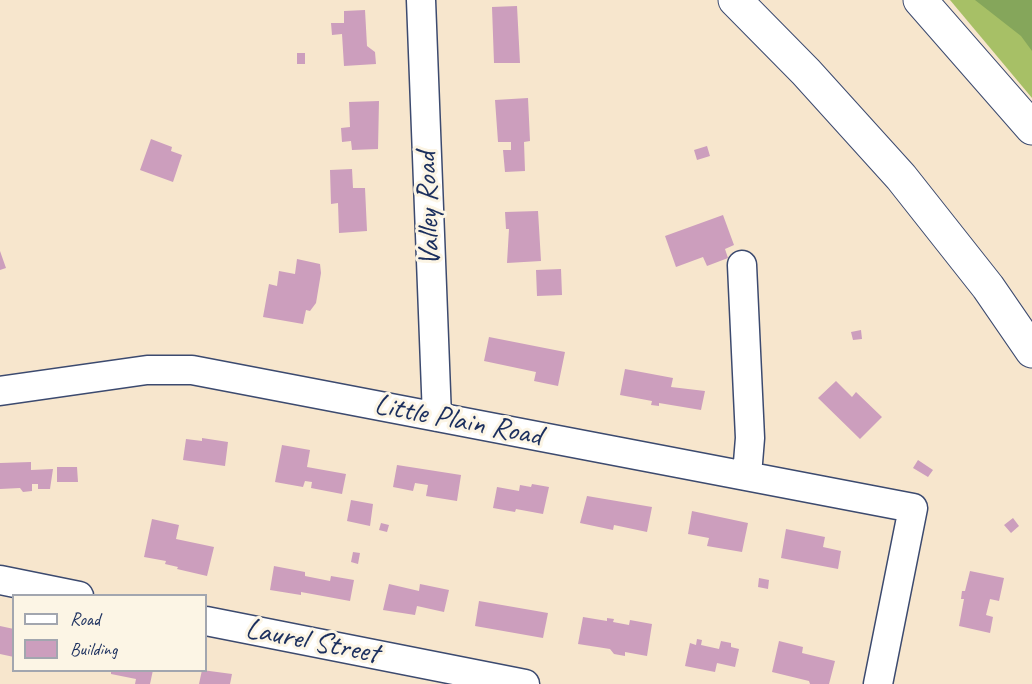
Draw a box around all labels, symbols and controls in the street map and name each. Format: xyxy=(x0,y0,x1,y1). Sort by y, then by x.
street label: Valley Road xyxy=(409,151,449,267)
street label: Little Plain Road xyxy=(371,387,545,455)
legend xyxy=(12,594,207,672)
text: Road xyxy=(70,608,100,630)
street label: Laurel Street xyxy=(242,611,382,673)
text: Building xyxy=(70,638,117,660)

